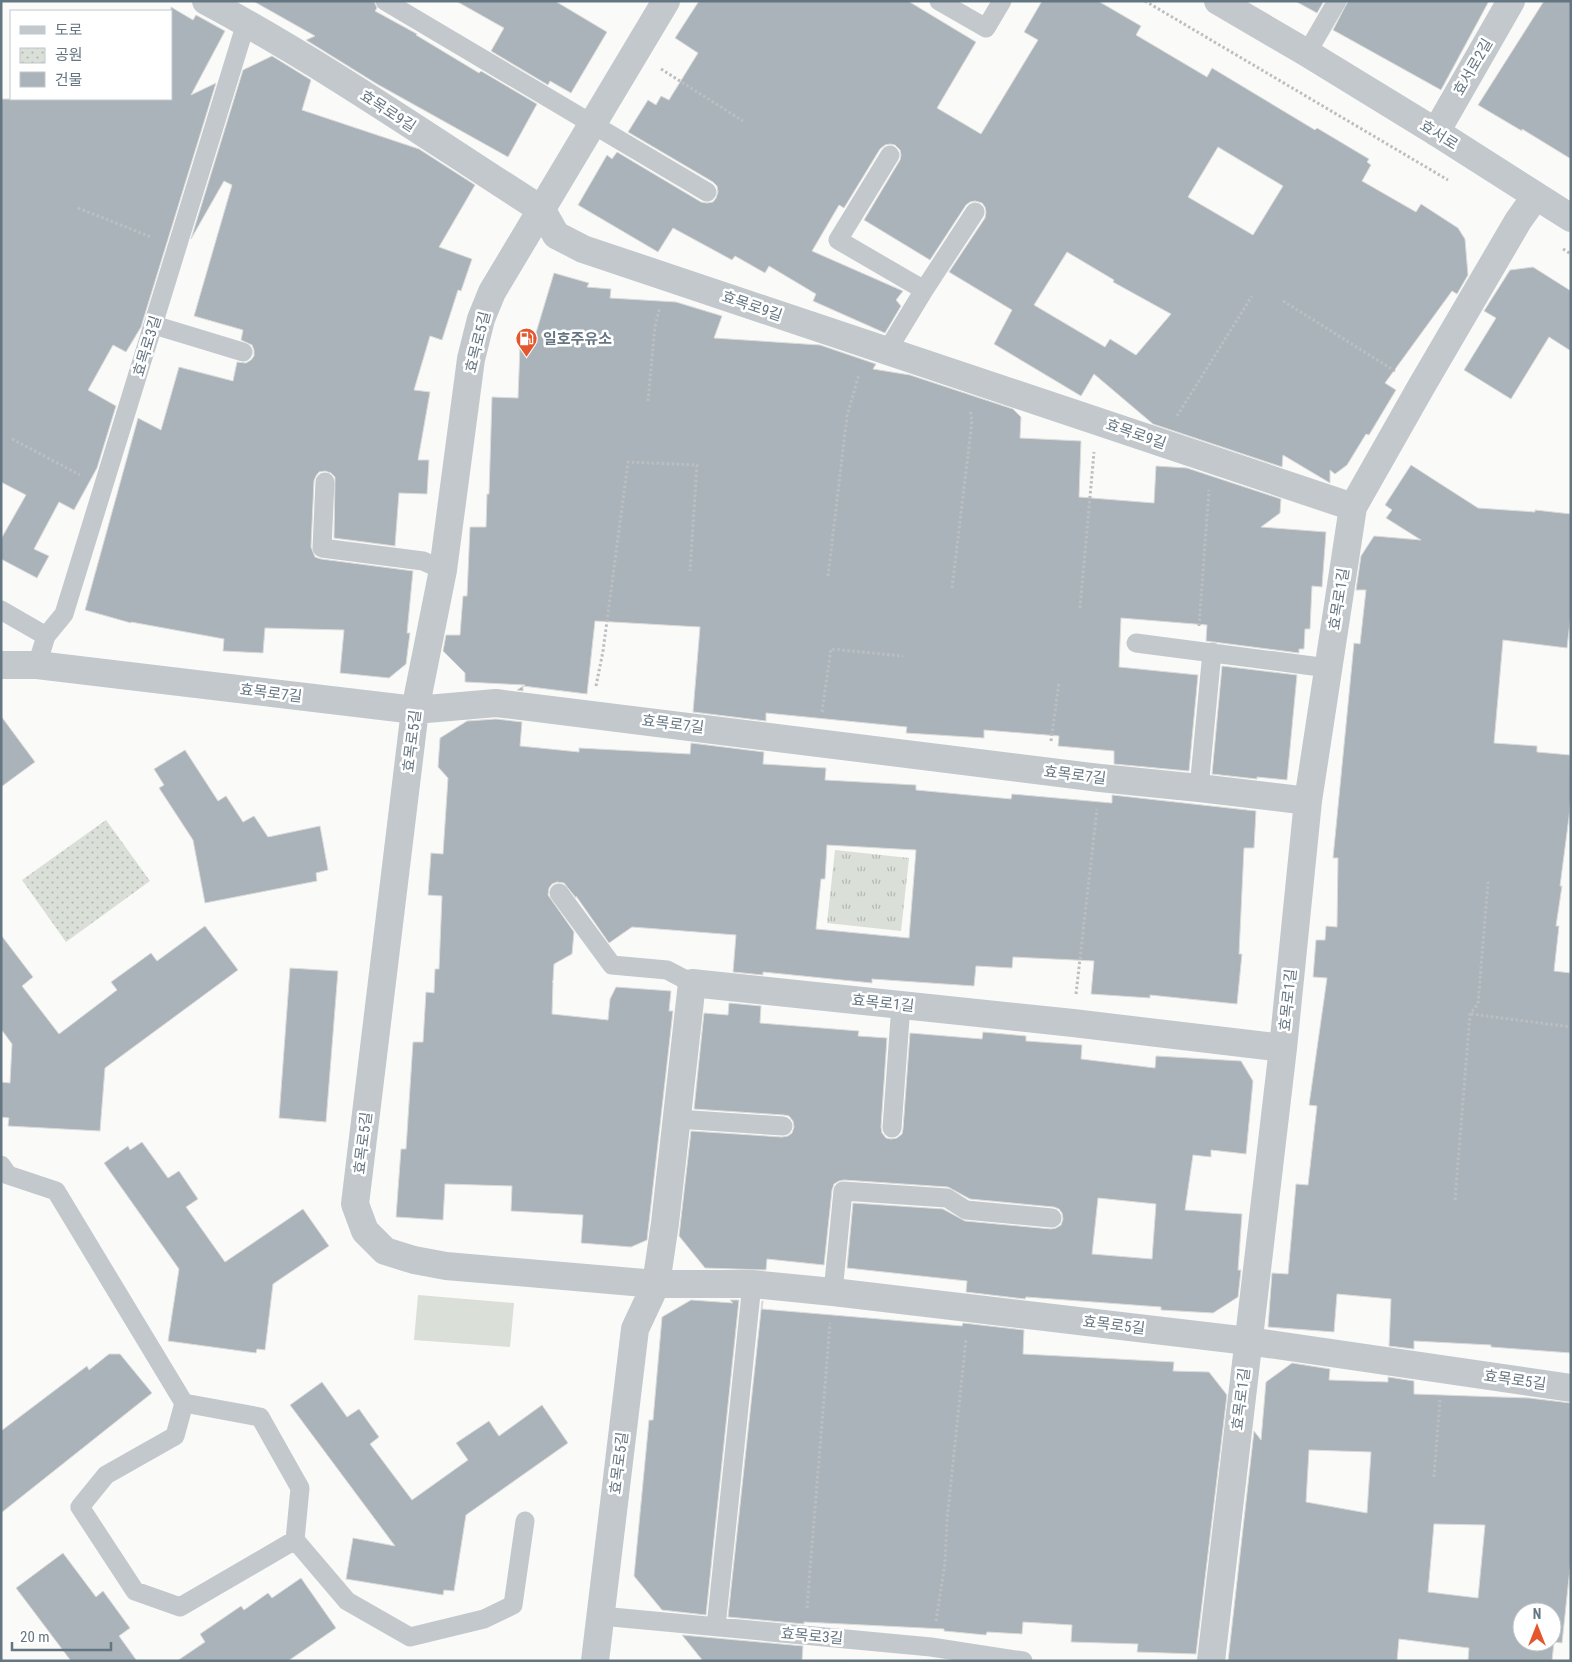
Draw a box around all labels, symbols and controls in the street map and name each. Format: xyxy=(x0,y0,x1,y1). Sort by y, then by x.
legend xyxy=(10,10,172,100)
text: 도로 xyxy=(55,21,83,39)
street label: 효서로2길 xyxy=(1450,35,1496,99)
text: 공원 xyxy=(55,46,83,64)
text: 건물 xyxy=(55,71,83,89)
street label: 효목로9길 xyxy=(357,86,419,136)
street label: 효서로 xyxy=(1417,116,1461,154)
street label: 효목로9길 xyxy=(719,287,785,325)
street label: 효목로5길 xyxy=(462,309,494,375)
street label: 효목로3길 xyxy=(129,313,165,379)
fuel station icon: 일호주유소 xyxy=(515,327,539,358)
place label: 일호주유소 xyxy=(543,330,612,348)
street label: 효목로9길 xyxy=(1103,415,1169,453)
street label: 효목로1길 xyxy=(1325,567,1353,631)
street label: 효목로7길 xyxy=(239,680,303,706)
street label: 효목로5길 xyxy=(399,709,425,773)
street label: 효목로7길 xyxy=(641,711,705,737)
street label: 효목로7길 xyxy=(1043,762,1107,788)
street label: 효목로1길 xyxy=(1276,968,1300,1032)
street label: 효목로1길 xyxy=(851,991,915,1015)
street label: 효목로5길 xyxy=(350,1111,376,1175)
street label: 효목로5길 xyxy=(1082,1312,1146,1338)
street label: 효목로1길 xyxy=(1228,1367,1254,1431)
street label: 효목로5길 xyxy=(1483,1367,1547,1393)
street label: 효목로5길 xyxy=(606,1431,632,1495)
north arrow xyxy=(1512,1602,1562,1652)
text: N xyxy=(1533,1606,1541,1622)
scale bar xyxy=(12,1620,111,1652)
street label: 효목로3길 xyxy=(780,1624,844,1648)
text: 20 m xyxy=(20,1628,50,1646)

